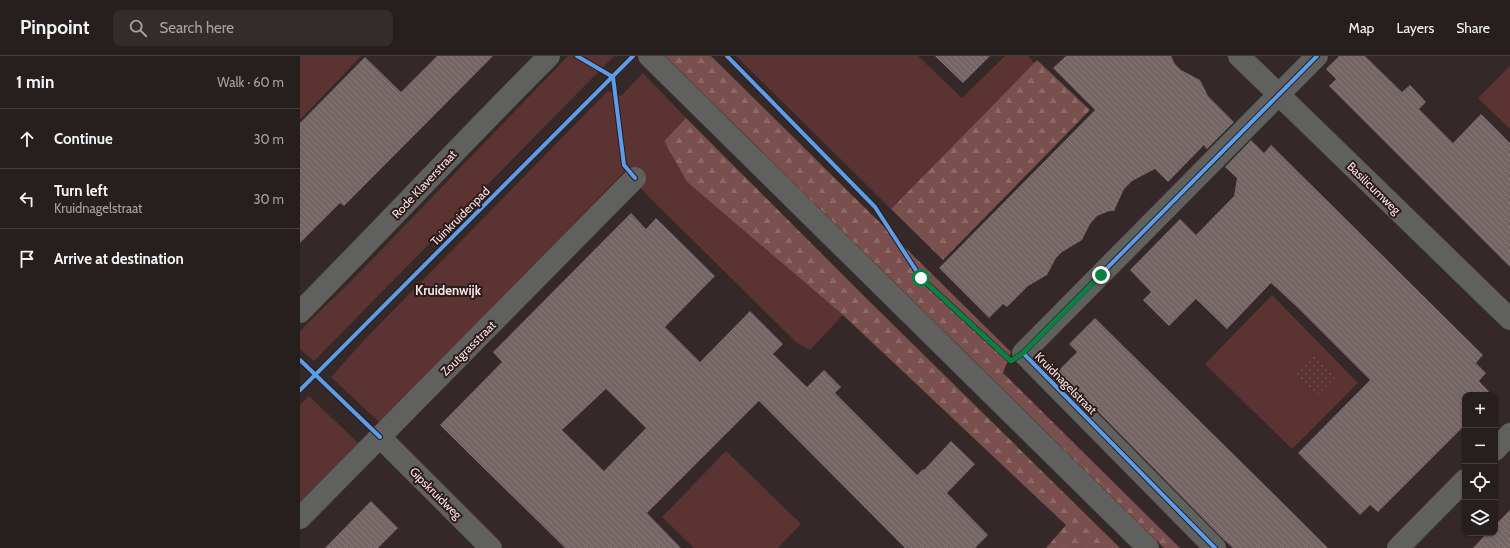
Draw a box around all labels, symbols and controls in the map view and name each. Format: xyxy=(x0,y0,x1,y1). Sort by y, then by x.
search box xyxy=(113,10,393,46)
text: Pinpoint xyxy=(20,16,89,39)
icon: search xyxy=(127,17,149,39)
text: Search here xyxy=(159,19,234,37)
text: Map xyxy=(1349,19,1374,37)
text: Layers xyxy=(1396,19,1434,37)
text: Share xyxy=(1456,19,1490,37)
text: 1 min xyxy=(16,72,54,92)
text: Walk · 60 m xyxy=(217,74,284,90)
icon: ahead xyxy=(16,128,38,150)
text: Continue xyxy=(54,130,113,148)
text: 30 m xyxy=(254,131,284,147)
street label: Rode Klaverstraat xyxy=(388,147,460,221)
street label: Basilicumweg xyxy=(1344,159,1405,218)
text: Turn left xyxy=(54,182,108,200)
street label: Tuinkruidenpad xyxy=(427,183,493,249)
icon: left xyxy=(16,188,38,210)
text: 30 m xyxy=(254,191,284,207)
text: Kruidnagelstraat xyxy=(54,200,142,216)
icon: arrive xyxy=(16,248,38,270)
text: Arrive at destination xyxy=(54,250,184,268)
route end xyxy=(1092,266,1110,284)
route start xyxy=(912,269,930,287)
district label: Kruidenwijk xyxy=(415,282,482,298)
street label: Zoutgrasstraat xyxy=(437,317,499,379)
street label: Kruidnagelstraat xyxy=(1032,349,1100,417)
map controls xyxy=(1462,392,1498,536)
button: + xyxy=(1462,392,1498,428)
button: − xyxy=(1462,428,1498,464)
street label: Gipskruidweg xyxy=(407,464,466,523)
button: locate xyxy=(1462,464,1498,500)
button: layers xyxy=(1462,500,1498,536)

